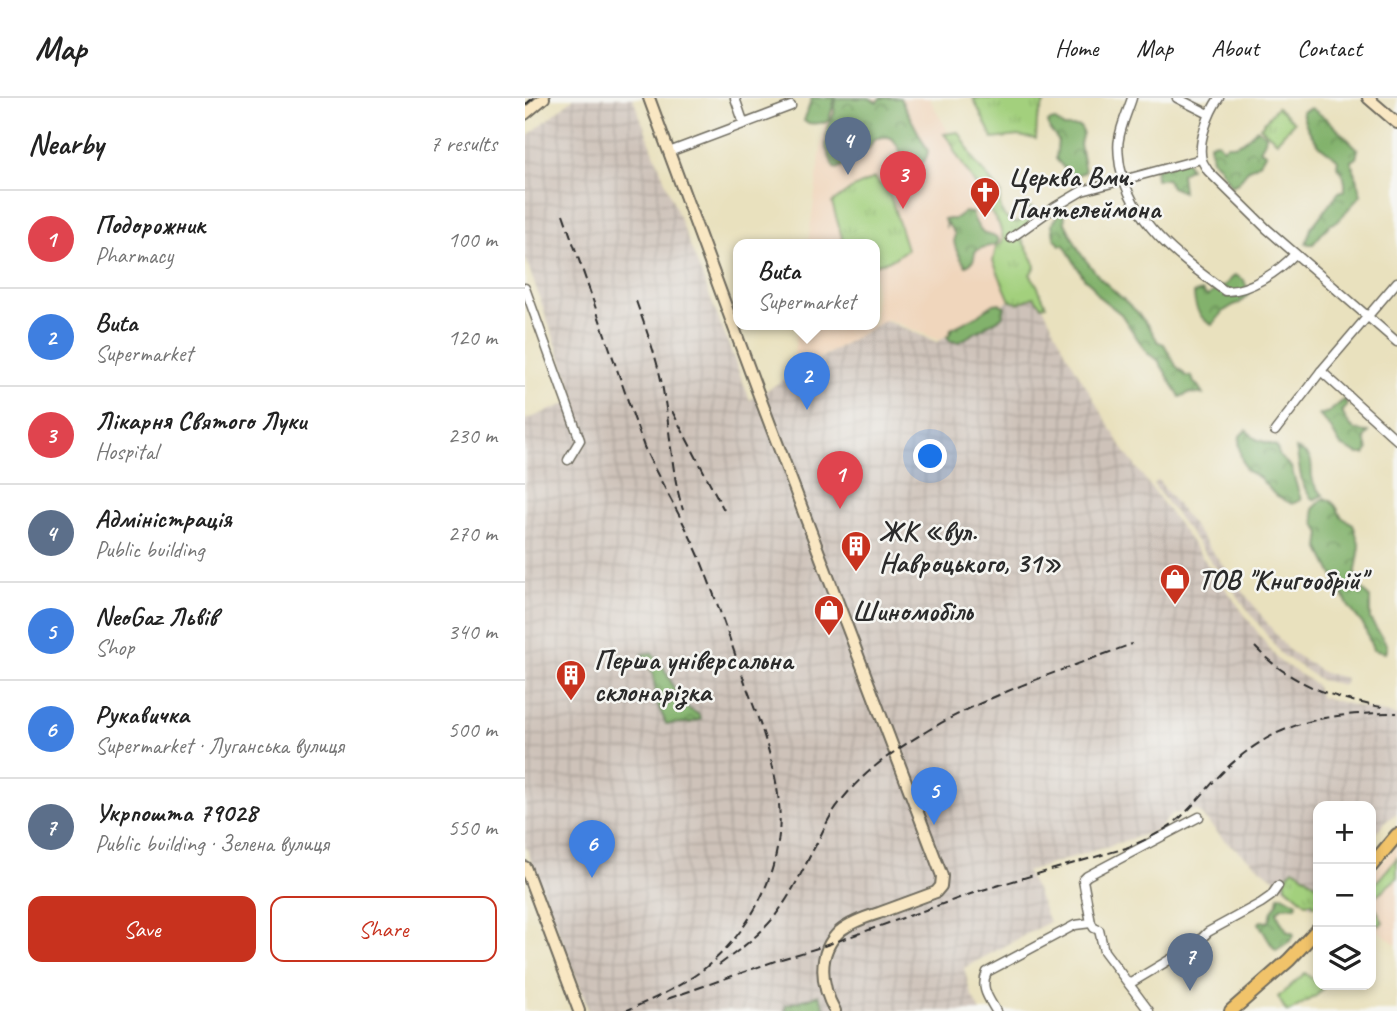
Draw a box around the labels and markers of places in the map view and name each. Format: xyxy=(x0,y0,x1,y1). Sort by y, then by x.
pin: 4 xyxy=(825,117,871,175)
pin: 3 xyxy=(880,151,926,209)
place label: Церква Вмч. Пантелеймона xyxy=(1008,159,1162,226)
church icon: Церква Вмч. Пантелеймона xyxy=(968,175,1002,219)
pin: 2 xyxy=(784,352,830,410)
pin: 1 xyxy=(817,451,863,509)
place label: ЖК «вул. Навроцького, 31» xyxy=(879,513,1061,580)
building icon: ЖК «вул. Навроцького, 31» xyxy=(839,529,873,573)
shop icon: ТОВ "Книгообрiй" xyxy=(1158,562,1192,606)
place label: ТОВ "Книгообрiй" xyxy=(1198,562,1372,597)
shop icon: Шиномобіль xyxy=(812,593,846,637)
place label: Шиномобіль xyxy=(852,593,975,628)
place label: Перша універсальна склонарізка xyxy=(594,642,795,710)
building icon: Перша універсальна склонарізка xyxy=(554,658,588,702)
pin: 5 xyxy=(911,767,957,825)
pin: 6 xyxy=(569,820,615,878)
pin: 7 xyxy=(1167,933,1213,991)

